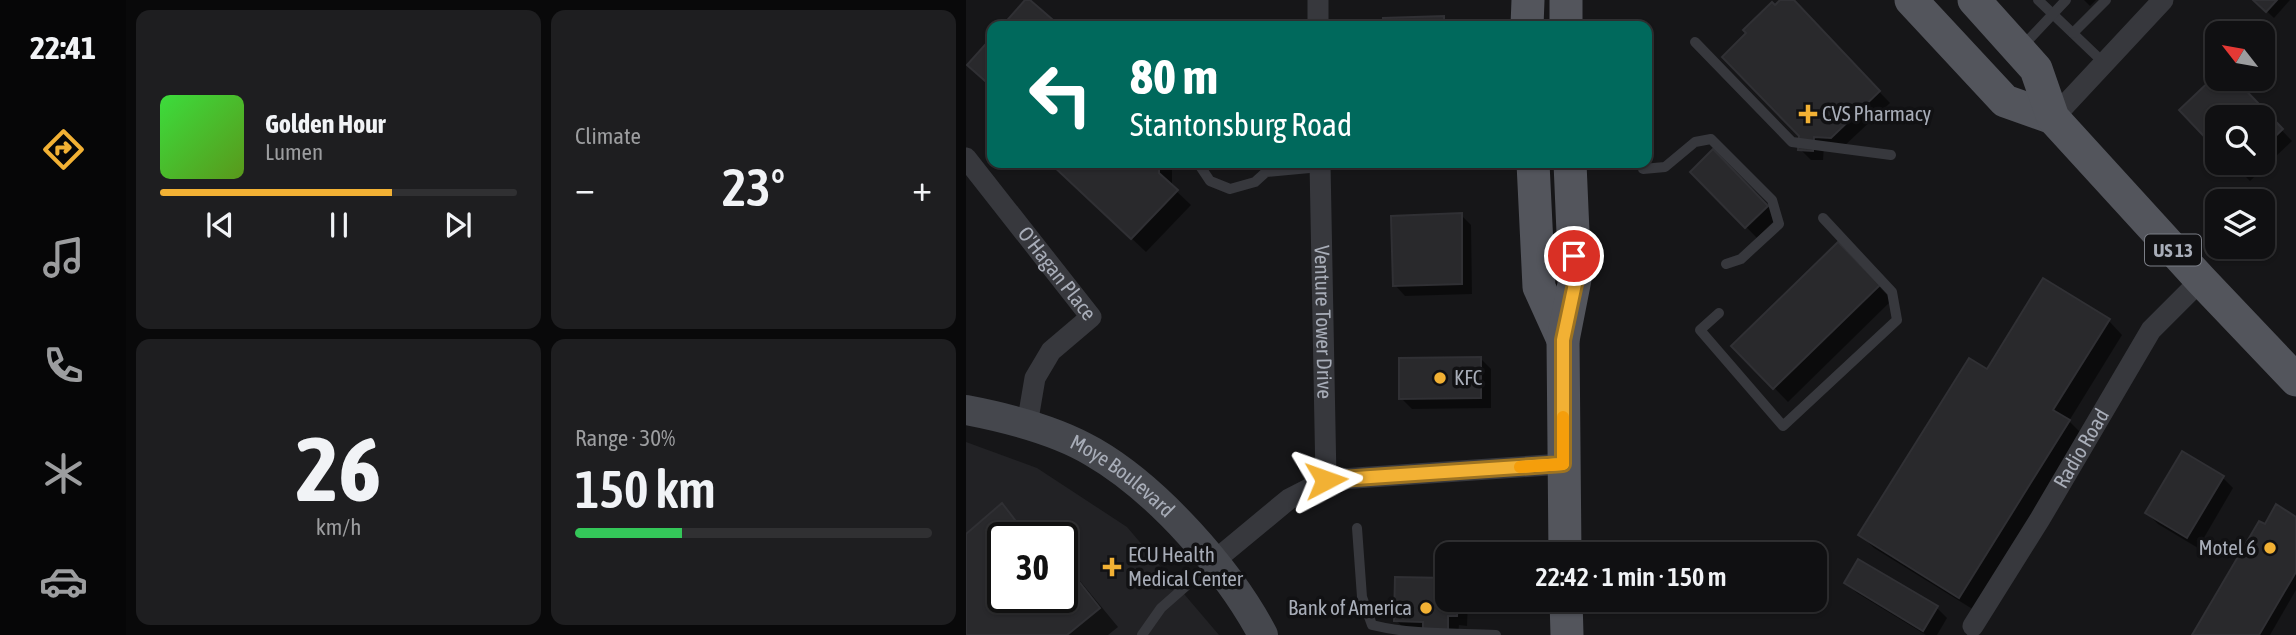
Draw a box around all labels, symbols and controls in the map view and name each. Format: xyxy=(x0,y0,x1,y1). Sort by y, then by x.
north arrow xyxy=(2205,21,2275,91)
map controls xyxy=(2205,21,2275,259)
text: 22:41 xyxy=(30,29,96,66)
text: 80 m xyxy=(1130,48,1218,104)
icon: left xyxy=(1015,49,1106,140)
place label: CVS Pharmacy xyxy=(1822,101,1932,125)
button: search xyxy=(2205,105,2275,175)
text: Stantonsburg Road xyxy=(1130,106,1352,143)
marker: CVS Pharmacy xyxy=(1800,106,1816,122)
text: Golden Hour xyxy=(265,109,385,139)
text: Climate xyxy=(575,123,641,149)
icon: directions xyxy=(39,125,88,174)
text: Lumen xyxy=(265,139,323,165)
text: 23° xyxy=(722,157,785,217)
text: − xyxy=(575,166,595,209)
text: + xyxy=(912,166,932,209)
button: layers xyxy=(2205,189,2275,259)
icon: previous xyxy=(201,206,239,244)
icon: pause xyxy=(320,206,358,244)
icon: next xyxy=(439,206,477,244)
street label: O'Hagan Place xyxy=(1014,221,1102,324)
pin xyxy=(1544,226,1604,286)
icon: music xyxy=(39,233,88,282)
road number: US 13 xyxy=(2145,234,2201,266)
icon: arrive xyxy=(1555,237,1593,275)
street label: Venture Tower Drive xyxy=(1311,245,1337,399)
icon: phone xyxy=(39,341,88,390)
place label: KFC xyxy=(1454,365,1483,389)
marker: KFC xyxy=(1432,370,1448,386)
street label: Radio Road xyxy=(2048,404,2113,492)
text: 26 xyxy=(296,416,381,520)
text: Range · 30% xyxy=(575,425,675,451)
street label: Moye Boulevard xyxy=(1067,429,1180,522)
position arrow xyxy=(1289,443,1363,517)
icon: climate xyxy=(39,449,88,498)
text: 150 km xyxy=(575,459,716,519)
text: km/h xyxy=(316,514,361,540)
speed limit sign: 30 xyxy=(987,522,1078,613)
place label: Motel 6 xyxy=(2198,535,2256,559)
marker: Motel 6 xyxy=(2262,540,2278,556)
place label: ECU Health Medical Center xyxy=(1128,542,1244,590)
icon: car xyxy=(39,557,88,606)
marker: ECU Health Medical Center xyxy=(1102,557,1122,577)
text: 22:42 · 1 min · 150 m xyxy=(1536,562,1726,592)
place label: Bank of America xyxy=(1288,595,1412,619)
marker: Bank of America xyxy=(1418,600,1434,616)

